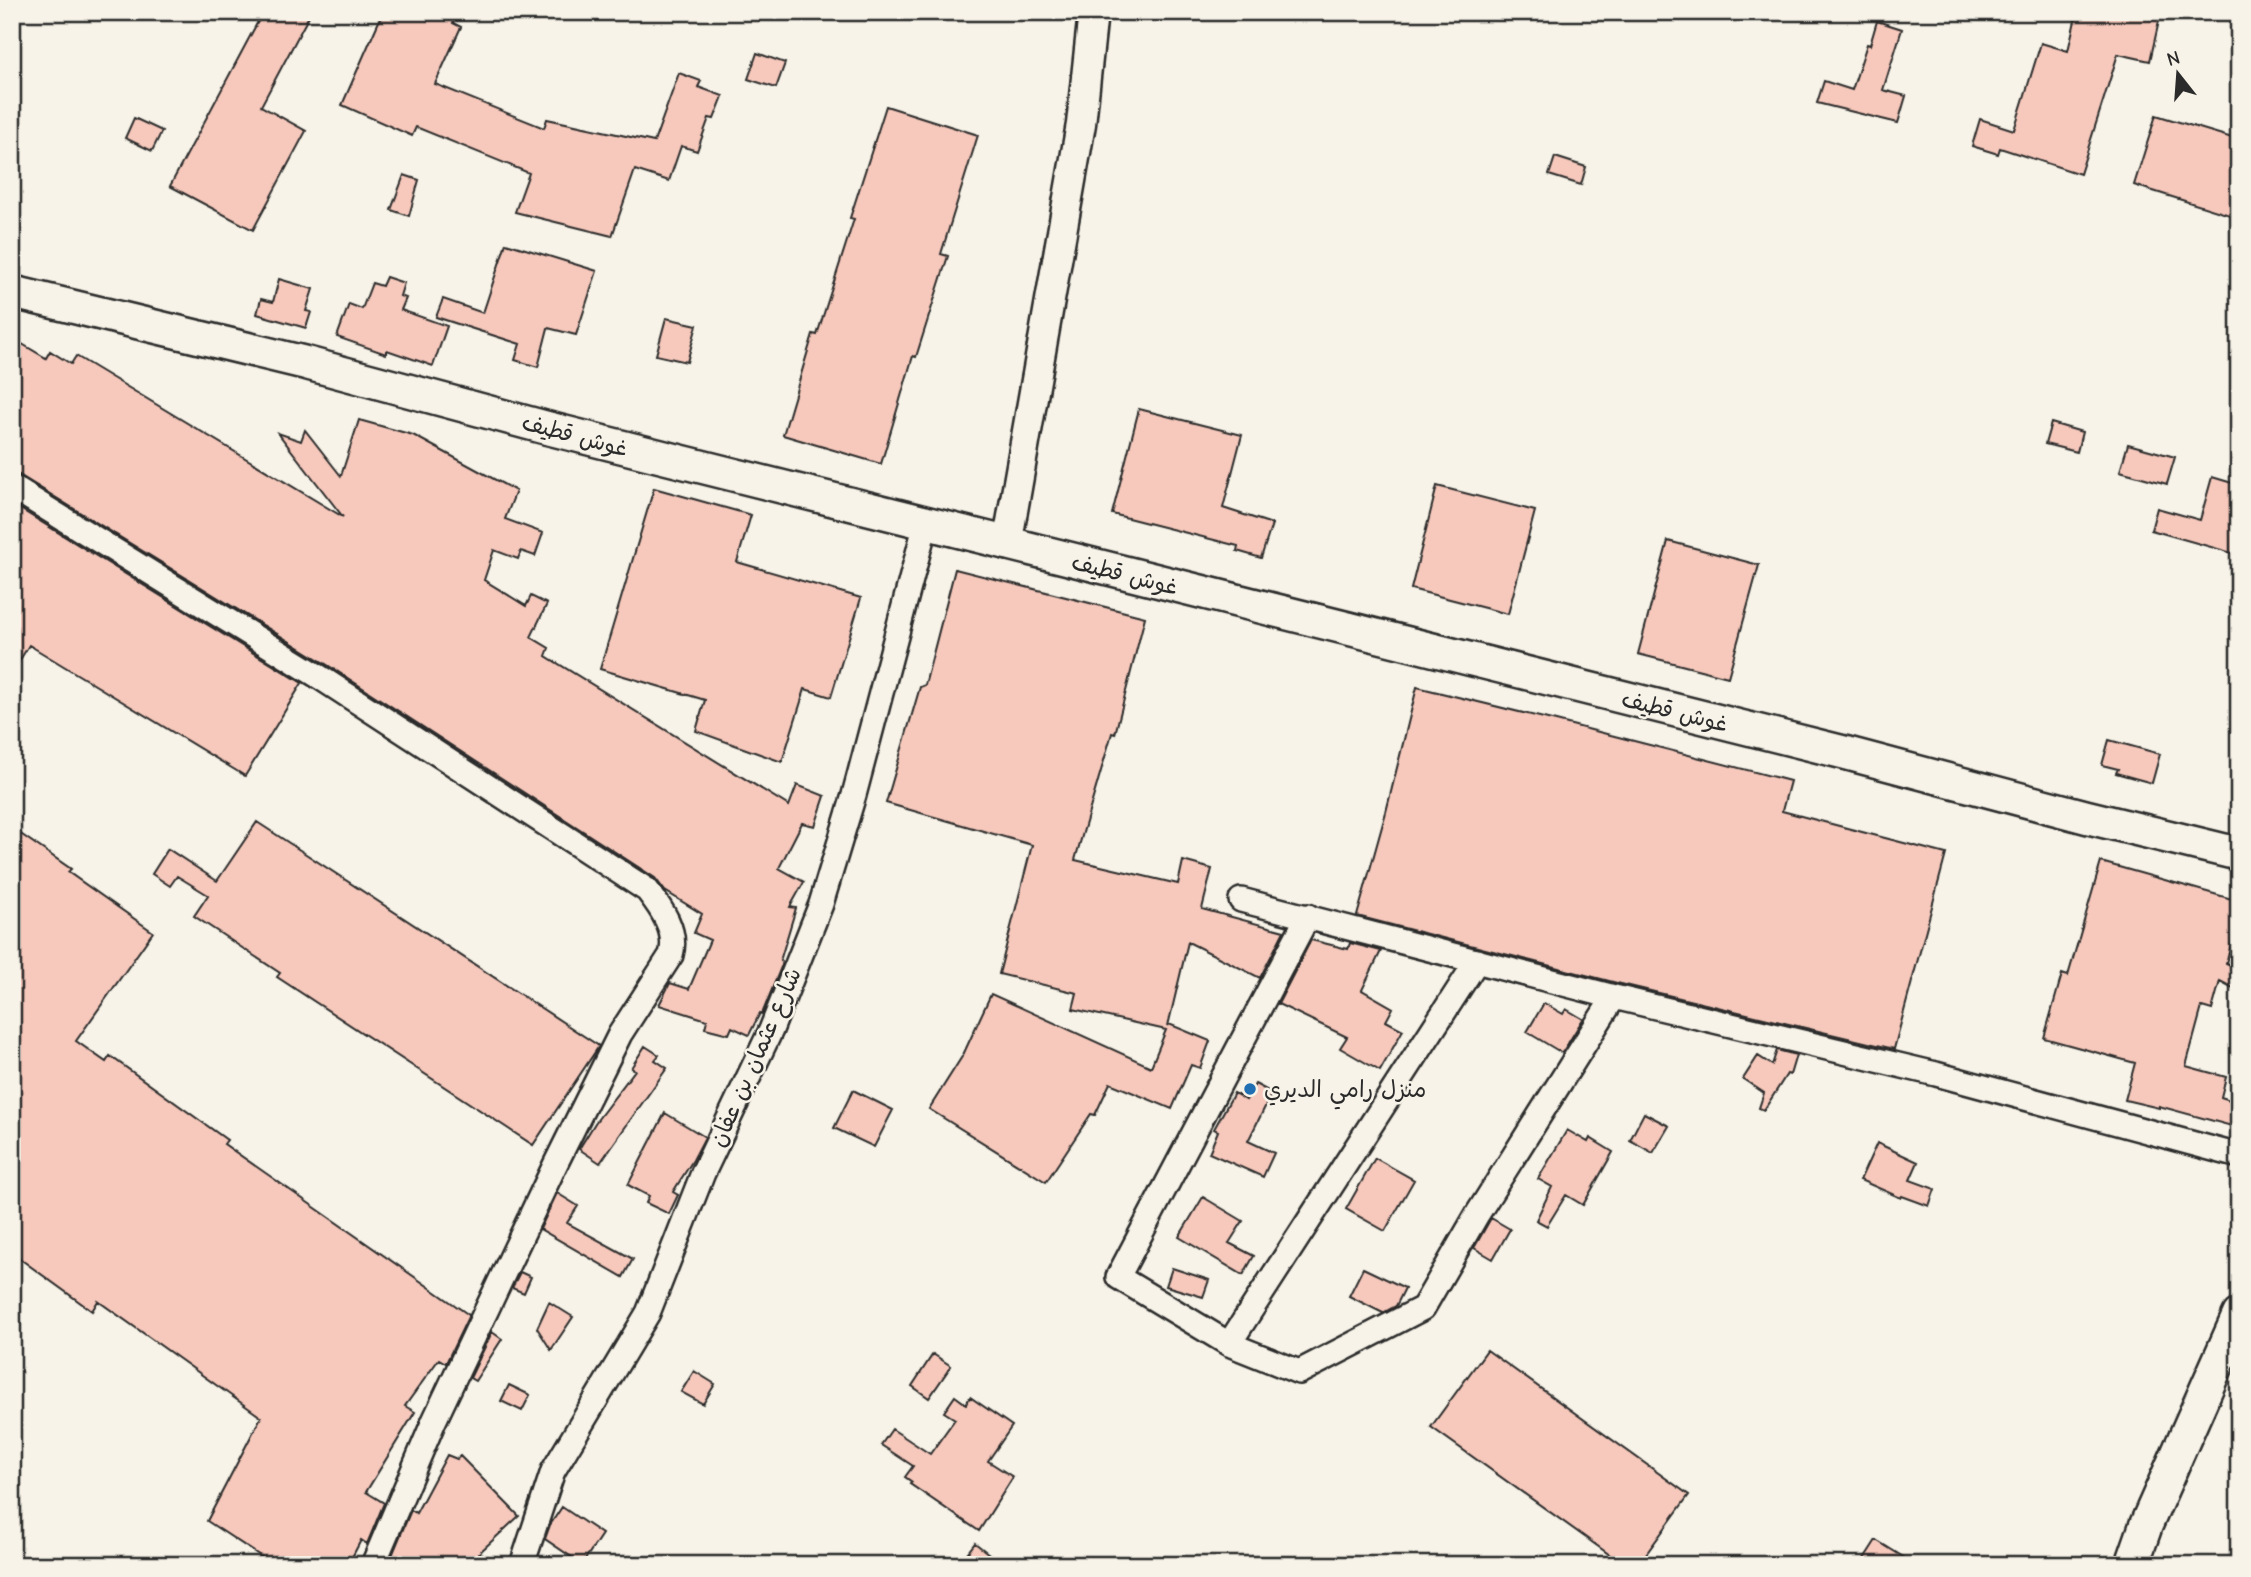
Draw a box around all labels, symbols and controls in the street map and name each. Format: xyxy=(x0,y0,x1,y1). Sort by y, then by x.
north arrow xyxy=(2142,38,2212,108)
text: N xyxy=(2164,46,2182,71)
street label: غوش قطيف xyxy=(519,408,631,463)
street label: غوش قطيف xyxy=(1069,548,1181,601)
street label: غوش قطيف xyxy=(1619,685,1731,738)
street label: شارع عثمان بن عفان xyxy=(704,963,809,1152)
place label: منزل رامي الديري xyxy=(1264,1076,1426,1110)
marker: منزل رامي الديري xyxy=(1242,1081,1258,1097)

